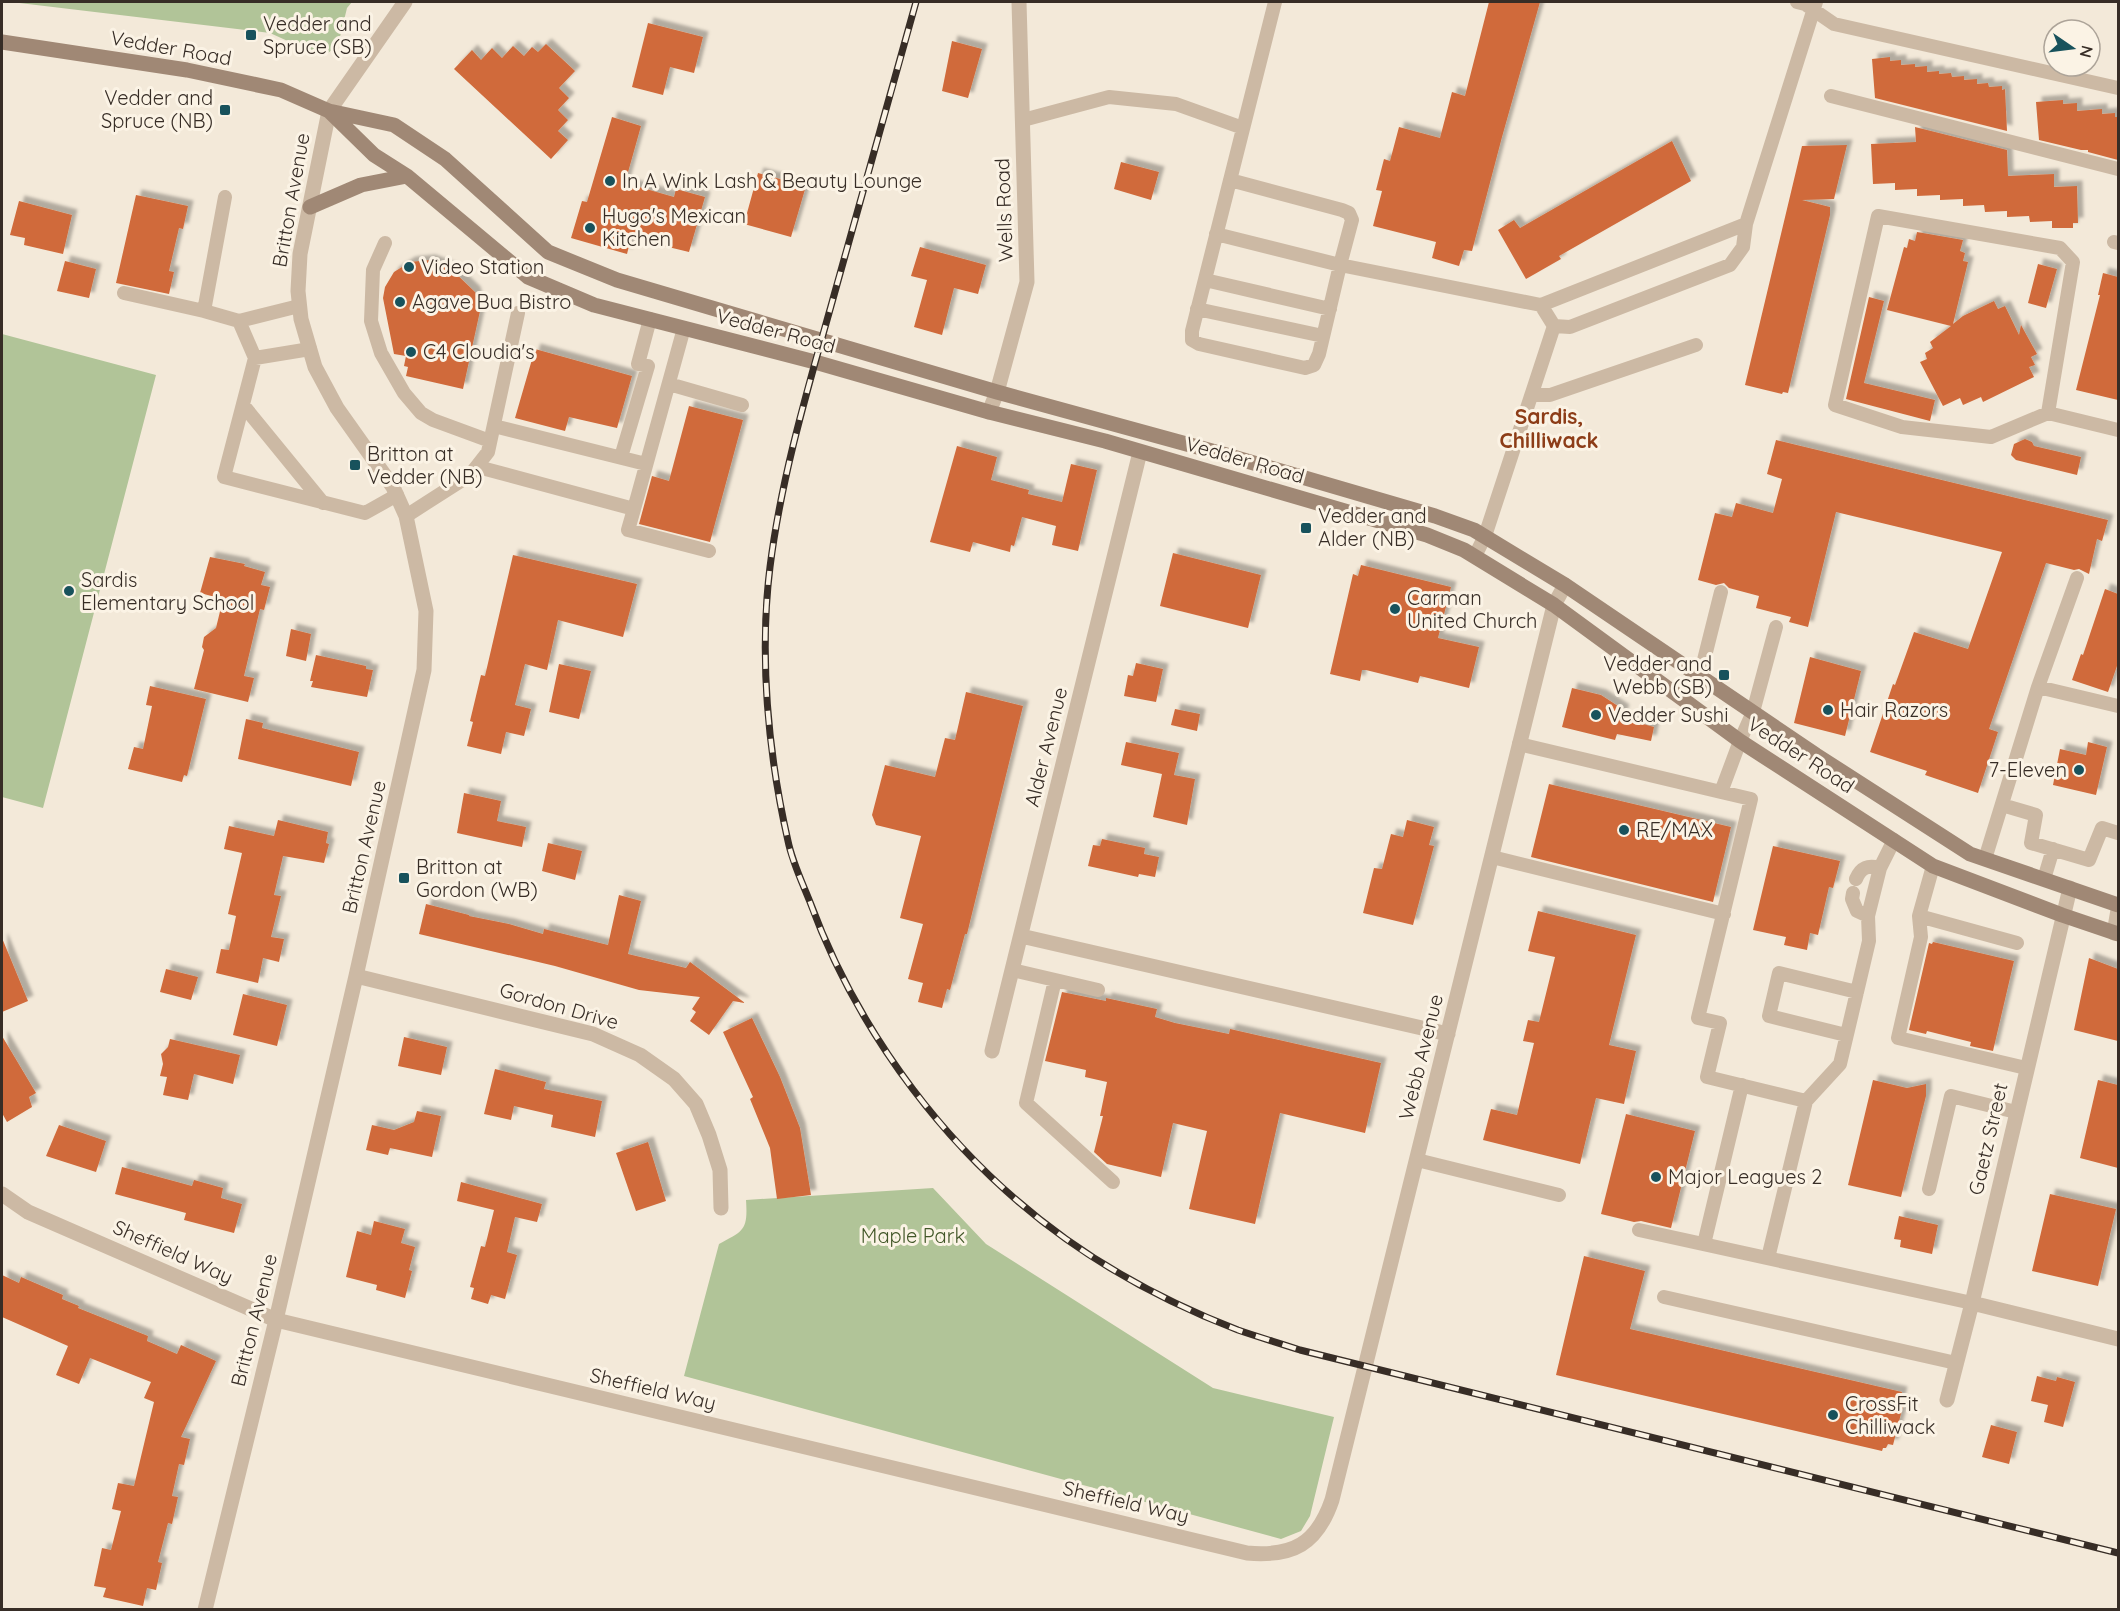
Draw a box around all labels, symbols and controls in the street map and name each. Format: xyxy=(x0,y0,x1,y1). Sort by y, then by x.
place label: Vedder and Spruce (SB) xyxy=(263,11,372,59)
north arrow xyxy=(2042,18,2102,78)
street label: Vedder Road xyxy=(109,25,234,70)
marker: Vedder and Spruce (SB) xyxy=(244,28,258,42)
text: N xyxy=(2075,44,2098,60)
place label: Vedder and Spruce (NB) xyxy=(101,85,213,133)
marker: Vedder and Spruce (NB) xyxy=(218,103,232,117)
street label: Britton Avenue xyxy=(266,131,315,269)
street label: Wells Road xyxy=(989,158,1018,262)
place label: In A Wink Lash & Beauty Lounge xyxy=(622,168,922,193)
marker: In A Wink Lash & Beauty Lounge xyxy=(603,174,617,188)
place label: Hugo's Mexican Kitchen xyxy=(602,203,746,251)
marker: Hugo's Mexican Kitchen xyxy=(583,221,597,235)
place label: Video Station xyxy=(421,254,544,279)
marker: Video Station xyxy=(402,260,416,274)
place label: Agave Bua Bistro xyxy=(412,289,571,314)
marker: Agave Bua Bistro xyxy=(393,295,407,309)
street label: Vedder Road xyxy=(714,303,839,358)
place label: C4 Cloudia's xyxy=(423,339,535,364)
marker: C4 Cloudia's xyxy=(404,345,418,359)
district label: Sardis, Chilliwack xyxy=(1500,403,1599,453)
street label: Vedder Road xyxy=(1183,431,1307,488)
place label: Britton at Vedder (NB) xyxy=(367,441,482,489)
marker: Britton at Vedder (NB) xyxy=(348,458,362,472)
place label: Vedder and Alder (NB) xyxy=(1318,503,1427,551)
marker: Vedder and Alder (NB) xyxy=(1299,521,1313,535)
place label: Sardis Elementary School xyxy=(81,567,254,615)
marker: Sardis Elementary School xyxy=(62,584,76,598)
place label: Carman United Church xyxy=(1407,585,1537,633)
marker: Carman United Church xyxy=(1388,602,1402,616)
place label: Vedder and Webb (SB) xyxy=(1603,651,1712,699)
marker: Vedder and Webb (SB) xyxy=(1717,668,1731,682)
street label: Alder Avenue xyxy=(1019,685,1072,809)
place label: Hair Razors xyxy=(1840,697,1948,722)
place label: Vedder Sushi xyxy=(1608,702,1728,727)
marker: Hair Razors xyxy=(1821,703,1835,717)
marker: Vedder Sushi xyxy=(1589,708,1603,722)
street label: Vedder Road xyxy=(1743,711,1859,798)
place label: 7-Eleven xyxy=(1989,757,2067,782)
marker: 7-Eleven xyxy=(2072,763,2086,777)
street label: Britton Avenue xyxy=(336,778,391,916)
place label: RE/MAX xyxy=(1636,817,1713,842)
marker: RE/MAX xyxy=(1617,823,1631,837)
place label: Britton at Gordon (WB) xyxy=(416,854,538,902)
marker: Britton at Gordon (WB) xyxy=(397,871,411,885)
street label: Gordon Drive xyxy=(497,977,622,1034)
street label: Webb Avenue xyxy=(1393,992,1448,1122)
street label: Gaetz Street xyxy=(1963,1080,2013,1197)
place label: Major Leagues 2 xyxy=(1668,1164,1822,1189)
marker: Major Leagues 2 xyxy=(1649,1170,1663,1184)
street label: Sheffield Way xyxy=(109,1214,237,1289)
park label: Maple Park xyxy=(861,1223,965,1248)
street label: Britton Avenue xyxy=(225,1251,282,1389)
street label: Sheffield Way xyxy=(588,1362,719,1415)
place label: CrossFit Chilliwack xyxy=(1845,1391,1935,1439)
marker: CrossFit Chilliwack xyxy=(1826,1408,1840,1422)
street label: Sheffield Way xyxy=(1061,1475,1192,1528)

